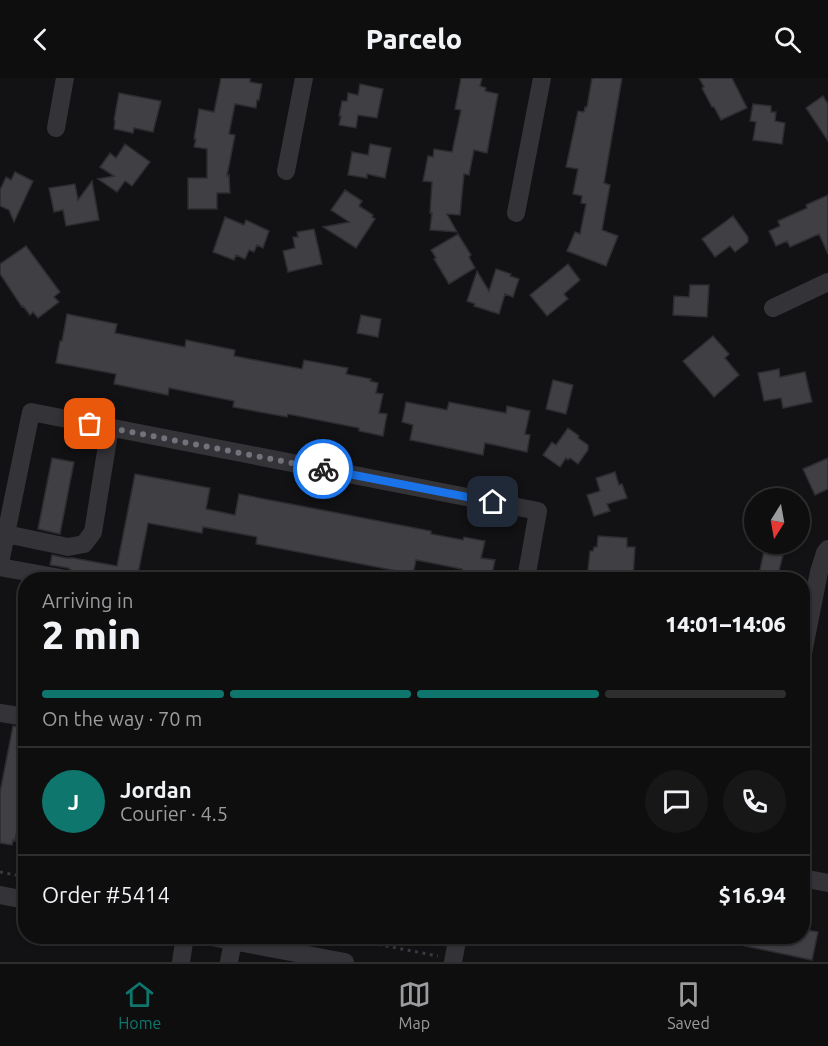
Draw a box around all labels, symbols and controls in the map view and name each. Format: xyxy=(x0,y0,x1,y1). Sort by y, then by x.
icon: back xyxy=(24,23,57,56)
icon: search xyxy=(771,23,804,56)
text: Parcelo xyxy=(366,24,462,54)
pin xyxy=(64,398,115,449)
icon: bag xyxy=(73,407,106,440)
courier xyxy=(293,439,353,499)
icon: bike xyxy=(307,453,340,486)
pin xyxy=(467,476,518,527)
icon: home xyxy=(476,485,509,518)
north arrow xyxy=(744,488,810,554)
map controls xyxy=(744,488,810,554)
text: Arriving in xyxy=(42,589,133,612)
text: 14:01–14:06 xyxy=(665,611,786,636)
text: 2 min xyxy=(42,613,141,656)
text: On the way · 70 m xyxy=(42,707,202,730)
button: chat xyxy=(645,770,708,833)
button: phone xyxy=(723,770,786,833)
text: Jordan xyxy=(120,777,192,802)
text: J xyxy=(68,789,79,814)
text: Courier · 4.5 xyxy=(120,802,228,825)
text: Order #5414 xyxy=(42,882,170,907)
text: $16.94 xyxy=(719,882,786,907)
tab: Home xyxy=(118,978,161,1032)
tab: Map xyxy=(398,978,431,1032)
tab: Saved xyxy=(667,978,710,1032)

